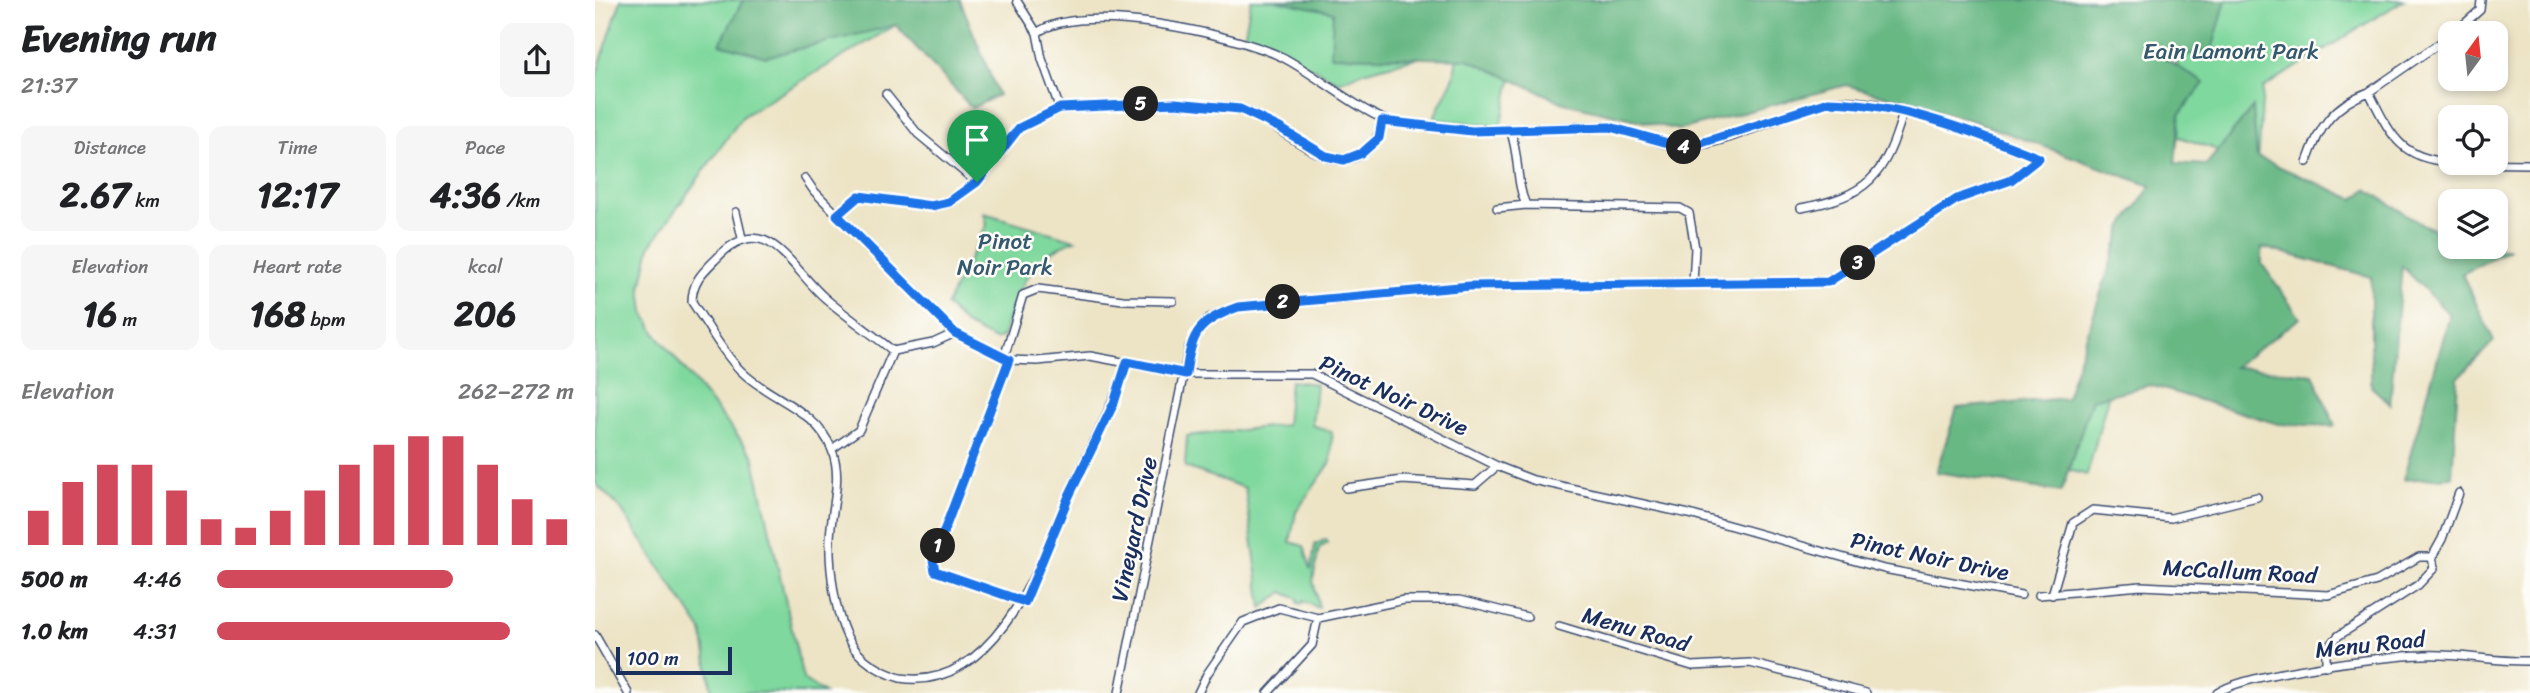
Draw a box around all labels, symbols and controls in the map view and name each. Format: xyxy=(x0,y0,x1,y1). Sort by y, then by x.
text: Evening run xyxy=(21,5,217,72)
north arrow xyxy=(2438,21,2508,91)
map controls xyxy=(2438,21,2508,259)
button: share xyxy=(500,23,574,97)
park label: Eain Lamont Park xyxy=(2143,31,2319,72)
text: 21:37 xyxy=(21,65,77,106)
pin: 5 xyxy=(1123,86,1159,122)
text: 5 xyxy=(1135,87,1146,120)
button: locate xyxy=(2438,105,2508,175)
pin xyxy=(947,110,1007,182)
icon: arrive xyxy=(958,121,996,159)
pin: 4 xyxy=(1667,130,1701,164)
text: 4 xyxy=(1678,130,1689,163)
text: Distance xyxy=(74,131,146,164)
text: Time xyxy=(277,131,318,164)
text: Pace xyxy=(465,131,505,164)
text: 2.67 xyxy=(60,164,130,226)
text: 12:17 xyxy=(257,164,338,226)
text: 4:36 xyxy=(430,164,501,226)
text: km xyxy=(130,184,160,217)
text: /km xyxy=(501,184,540,217)
button: layers xyxy=(2438,189,2508,259)
park label: Pinot Noir Park xyxy=(957,221,1053,288)
pin: 3 xyxy=(1841,246,1875,280)
text: 3 xyxy=(1852,246,1863,279)
text: Elevation xyxy=(71,250,148,283)
text: Heart rate xyxy=(253,250,342,283)
text: kcal xyxy=(468,250,502,283)
text: 16 xyxy=(83,283,118,345)
text: 168 xyxy=(249,283,306,345)
text: 206 xyxy=(454,283,516,345)
pin: 2 xyxy=(1265,284,1301,320)
text: 2 xyxy=(1277,285,1288,318)
text: m xyxy=(118,303,137,336)
text: bpm xyxy=(306,303,346,336)
street label: Pinot Noir Drive xyxy=(1312,343,1475,448)
text: Elevation xyxy=(21,371,114,412)
text: 262–272 m xyxy=(458,371,574,412)
street label: Vineyard Drive xyxy=(1099,453,1170,605)
street label: Pinot Noir Drive xyxy=(1847,520,2013,593)
pin: 1 xyxy=(921,528,955,564)
text: 1 xyxy=(933,529,942,562)
street label: McCallum Road xyxy=(2162,547,2320,596)
text: 500 m xyxy=(21,559,88,600)
text: 4:46 xyxy=(133,559,182,600)
street label: Menu Road xyxy=(1577,595,1696,665)
text: 1.0 km xyxy=(21,611,88,652)
text: 4:31 xyxy=(133,611,177,652)
street label: Menu Road xyxy=(2313,618,2429,671)
text: 100 m xyxy=(627,642,679,675)
scale bar xyxy=(616,644,731,676)

